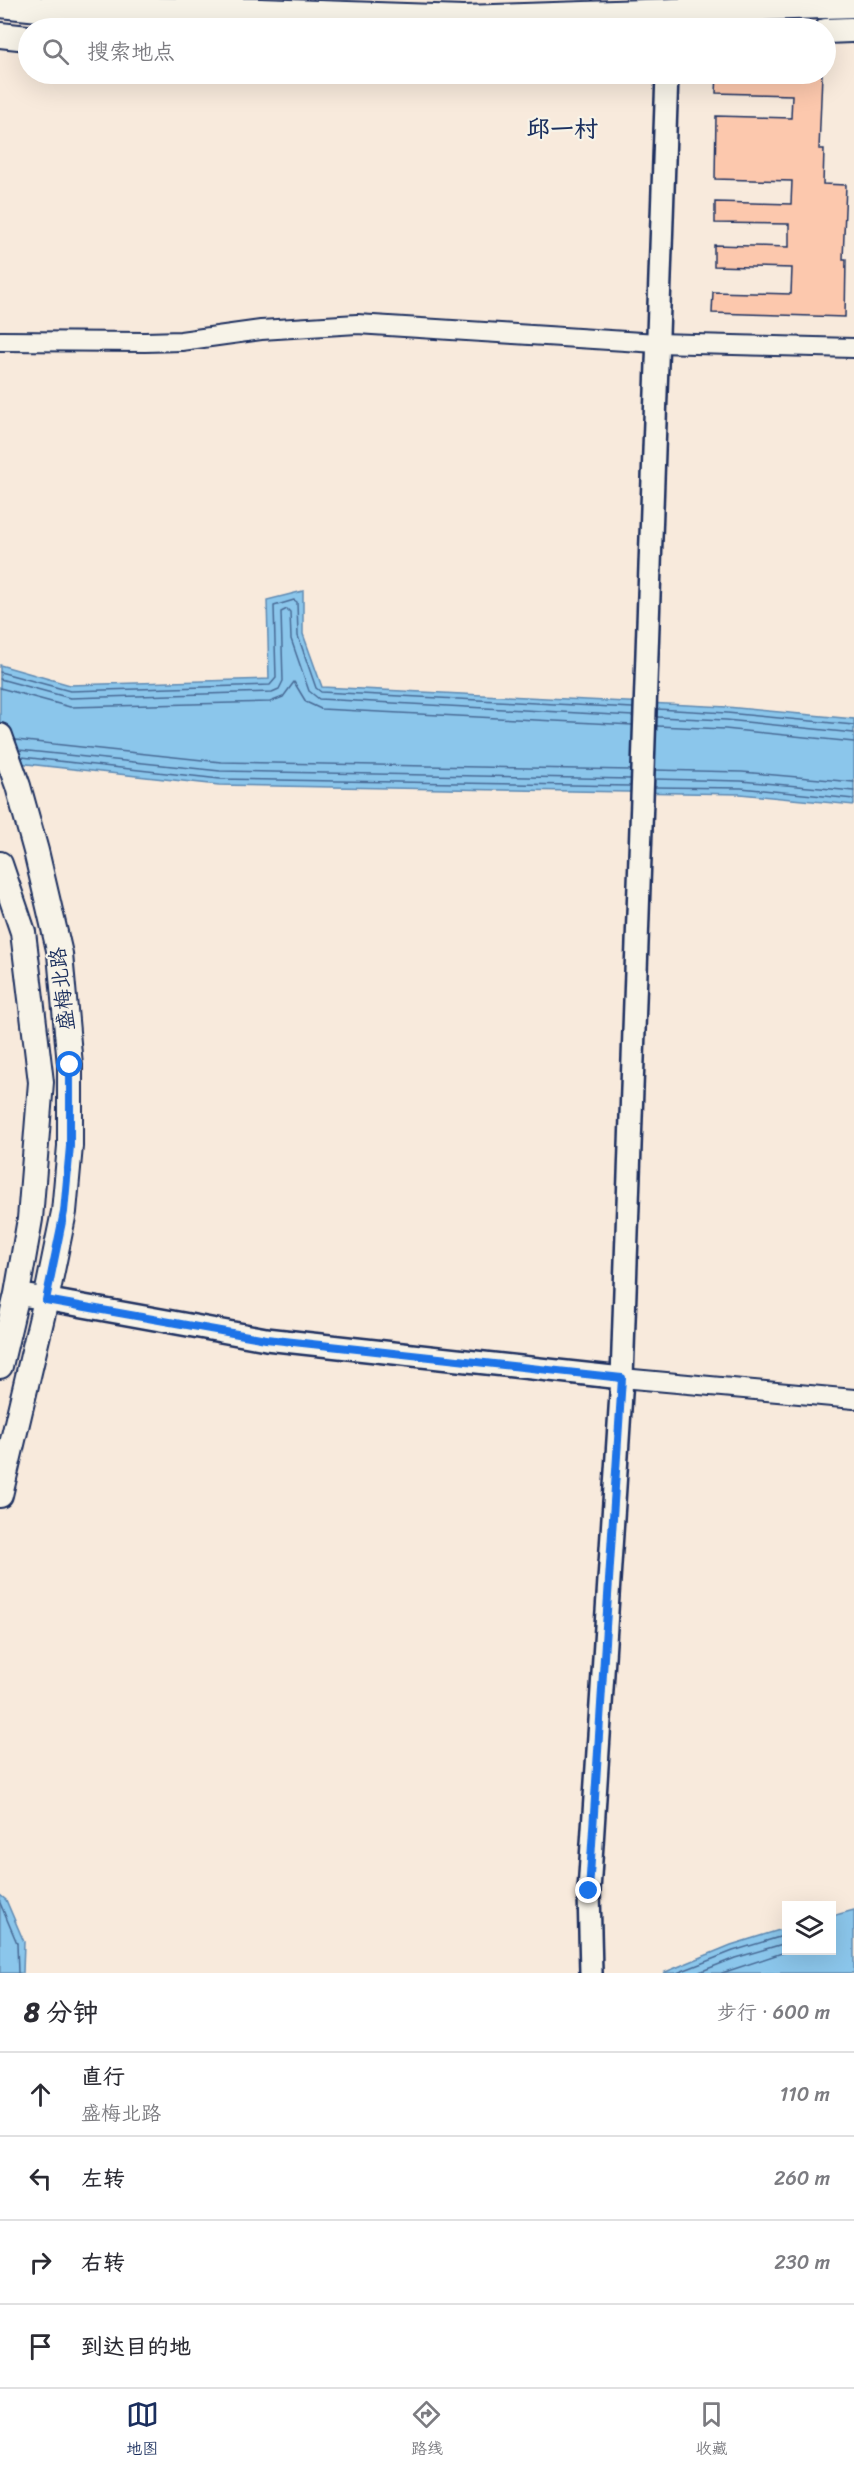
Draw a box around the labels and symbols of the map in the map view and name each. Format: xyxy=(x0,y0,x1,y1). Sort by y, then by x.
district label: 邱一村 xyxy=(526,108,598,150)
street label: 盛梅北路 xyxy=(38,945,86,1033)
route start xyxy=(56,1051,82,1077)
route end xyxy=(575,1877,601,1903)

